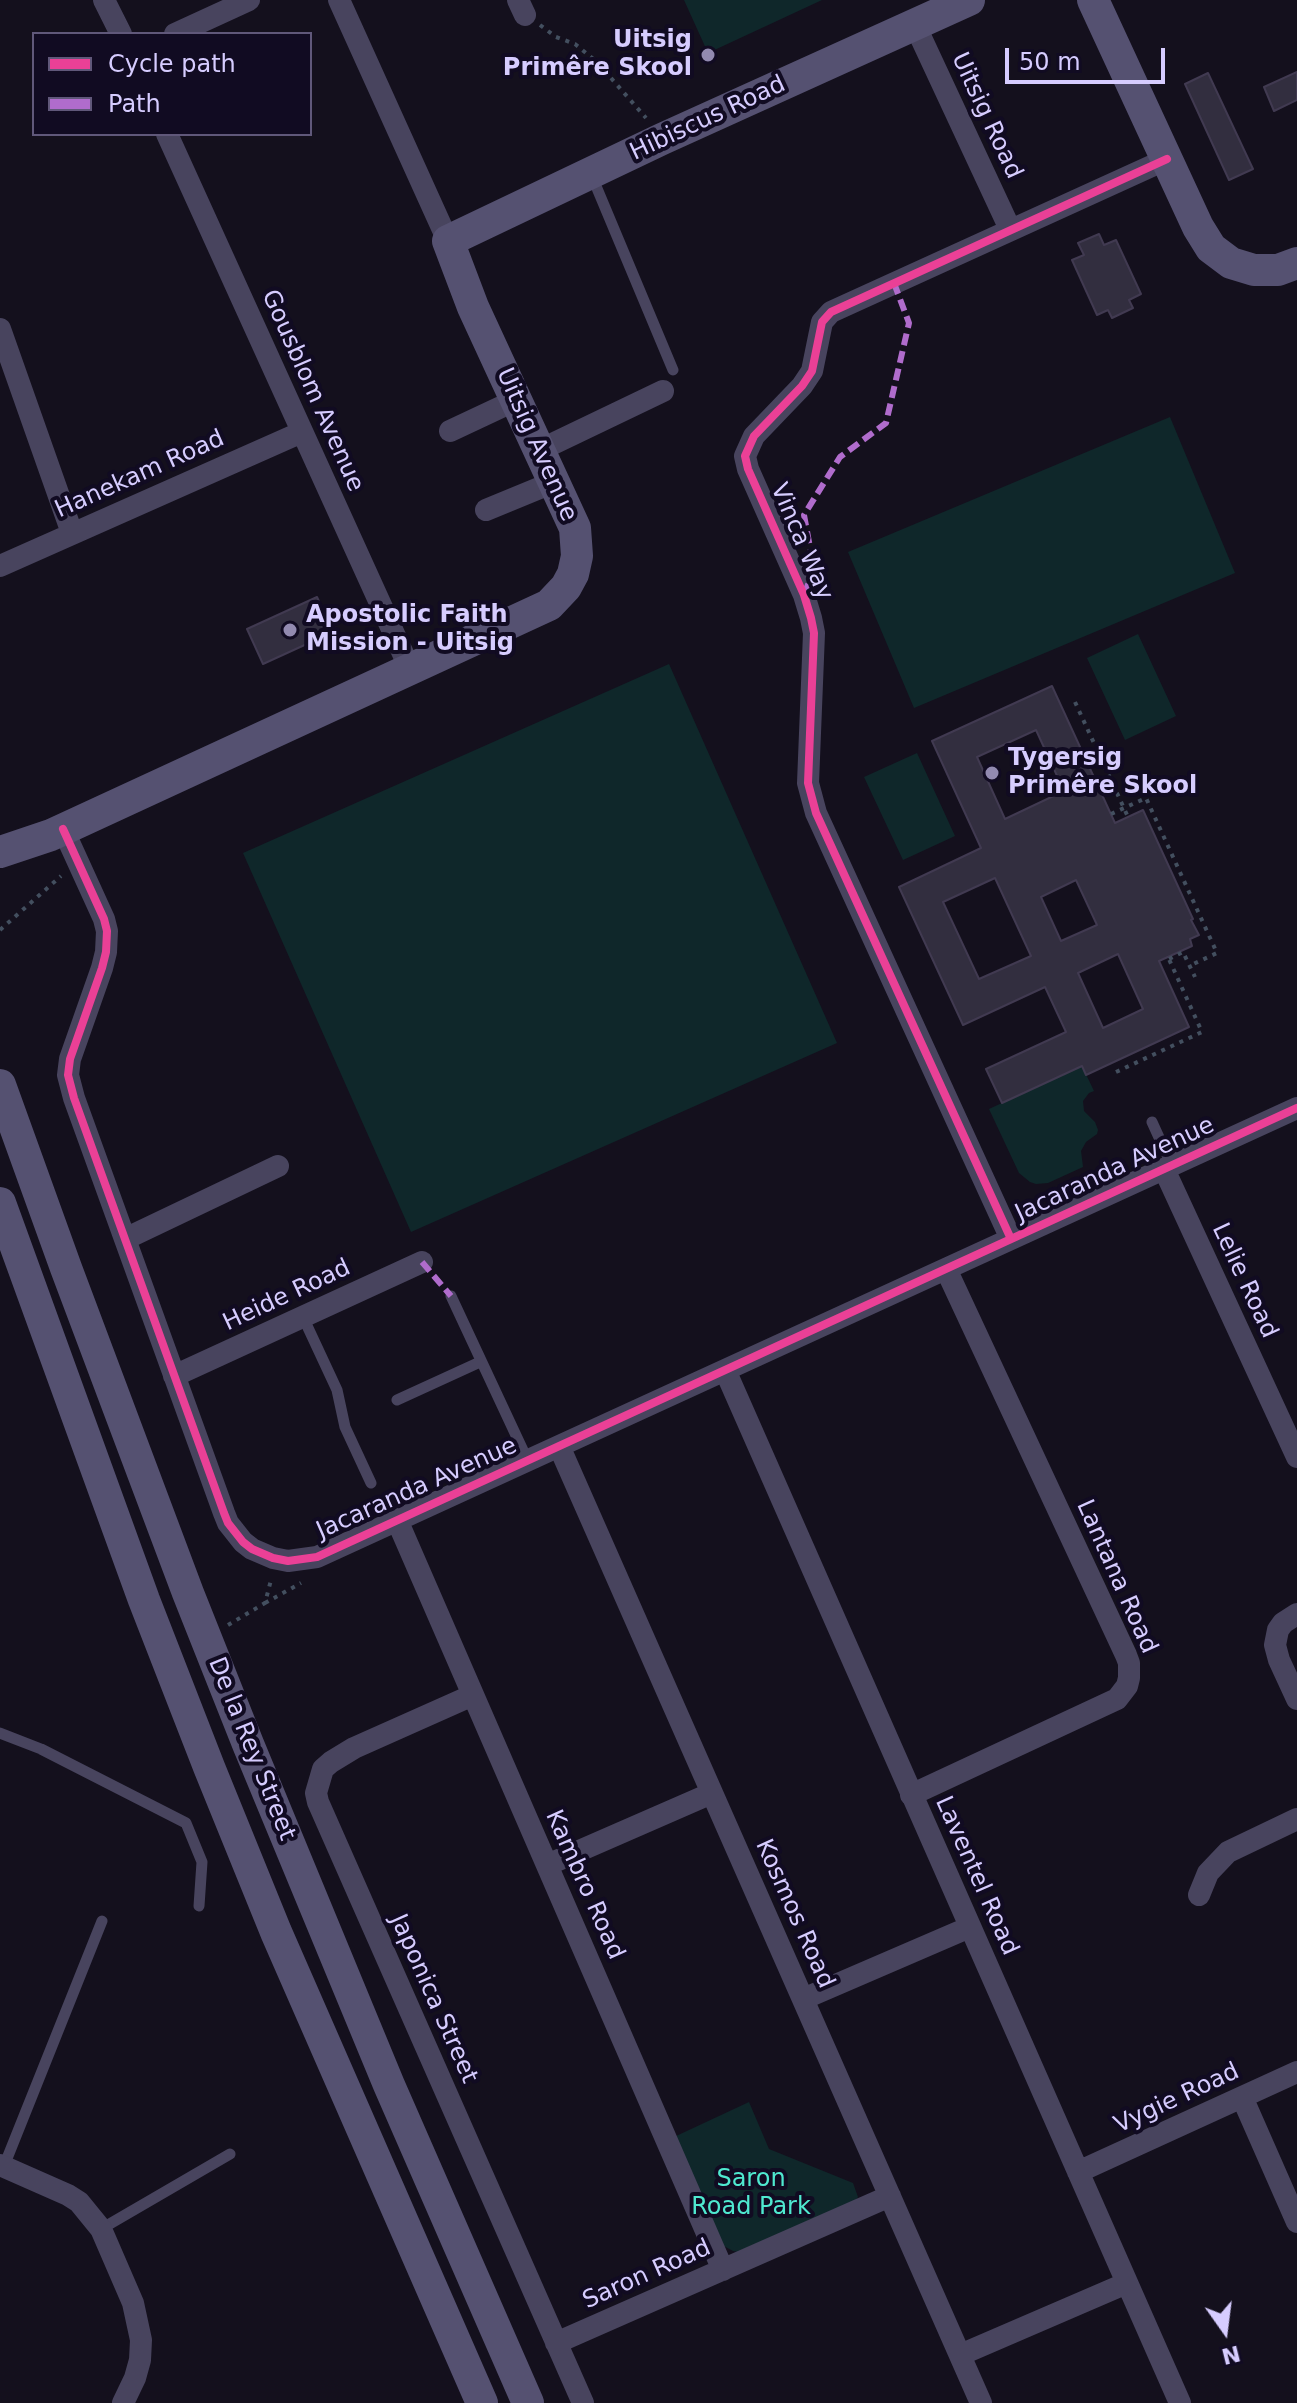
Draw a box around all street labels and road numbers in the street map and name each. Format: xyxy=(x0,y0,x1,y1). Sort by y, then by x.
street label: Uitsig Road xyxy=(944,48,1028,184)
street label: Hibiscus Road xyxy=(626,70,790,168)
street label: Gousblom Avenue xyxy=(255,286,369,496)
street label: Uitsig Avenue xyxy=(489,364,583,526)
street label: Hanekam Road xyxy=(51,425,229,525)
street label: Vinca Way xyxy=(763,479,839,605)
street label: Jacaranda Avenue xyxy=(1011,1111,1219,1229)
street label: Lelie Road xyxy=(1205,1219,1283,1343)
street label: Heide Road xyxy=(219,1254,355,1338)
street label: Jacaranda Avenue xyxy=(312,1432,522,1546)
street label: Lantana Road xyxy=(1069,1496,1163,1658)
street label: De la Rey Street xyxy=(201,1653,301,1845)
street label: Laventel Road xyxy=(928,1792,1024,1960)
street label: Kambro Road xyxy=(538,1806,630,1964)
street label: Kosmos Road xyxy=(748,1835,840,1993)
street label: Japonica Street xyxy=(383,1910,483,2088)
street label: Vygie Road xyxy=(1110,2058,1244,2140)
street label: Saron Road xyxy=(579,2234,715,2316)

